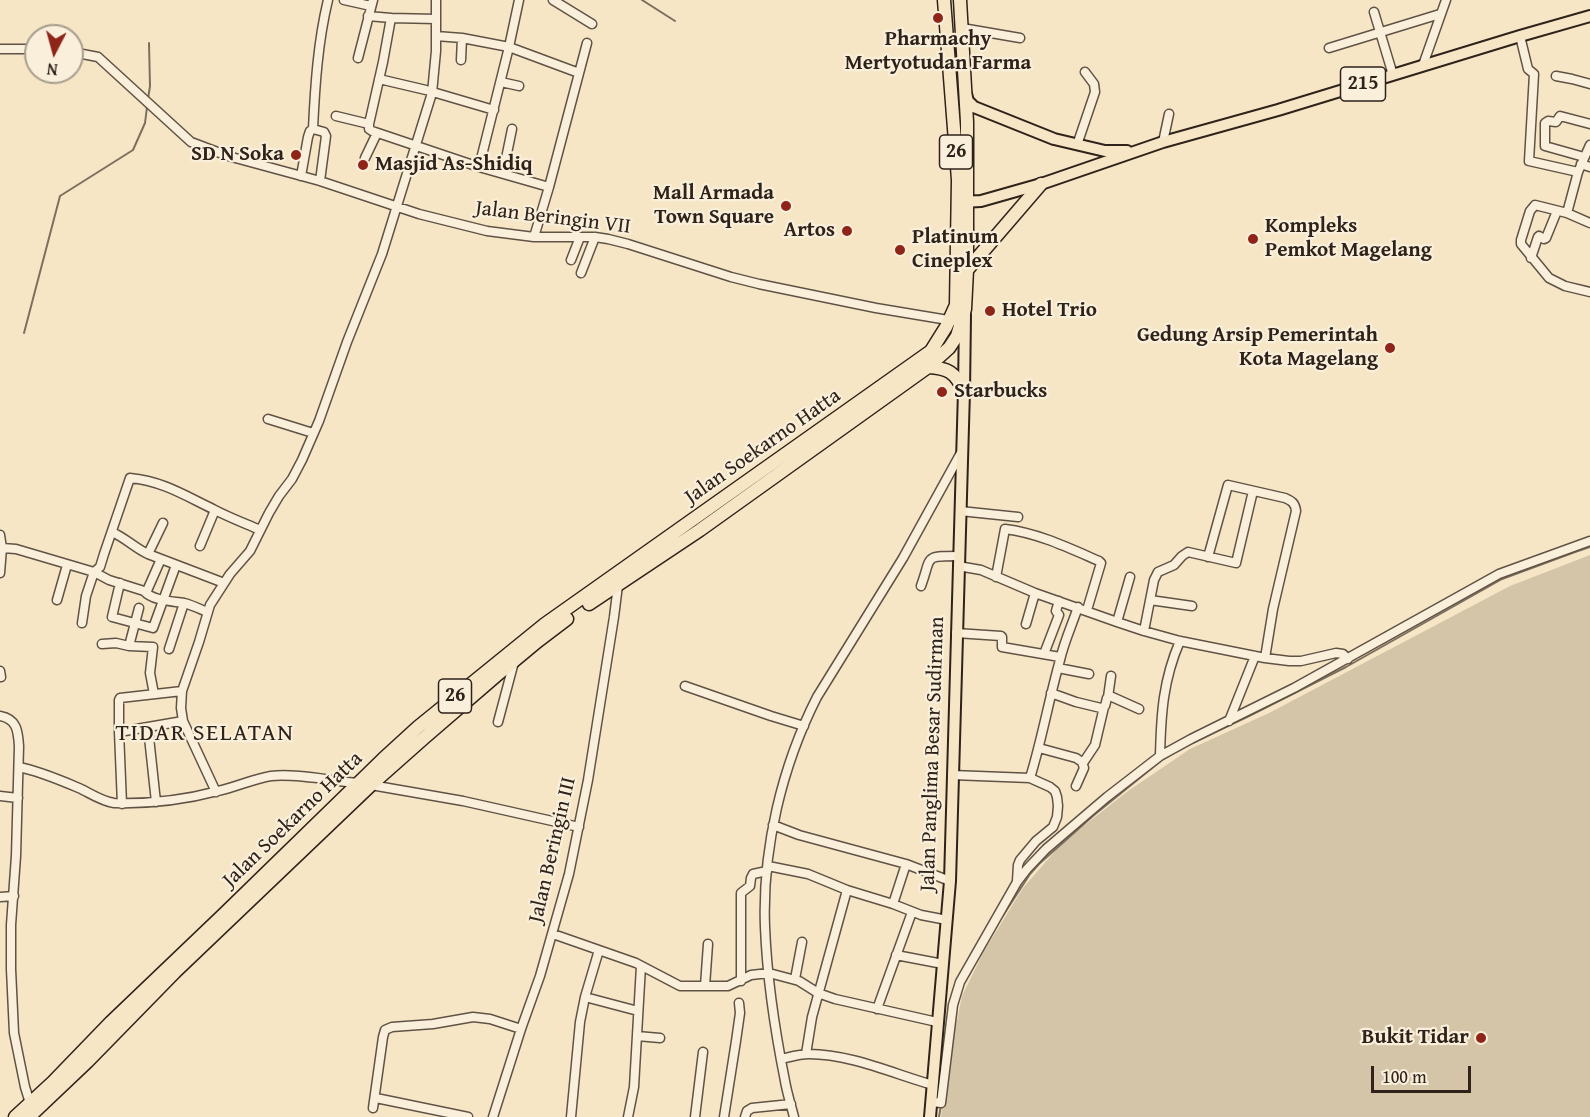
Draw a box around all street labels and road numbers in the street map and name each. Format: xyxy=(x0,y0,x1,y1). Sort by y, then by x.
road number: 215 xyxy=(1340,67,1386,101)
road number: 26 xyxy=(940,135,972,169)
street label: Jalan Beringin VII xyxy=(474,196,632,240)
street label: Jalan Soekarno Hatta xyxy=(680,384,846,510)
street label: Jalan Panglima Besar Sudirman xyxy=(916,616,950,892)
road number: 26 xyxy=(438,679,472,713)
street label: Jalan Soekarno Hatta xyxy=(218,747,368,893)
street label: Jalan Beringin III xyxy=(524,775,582,925)

